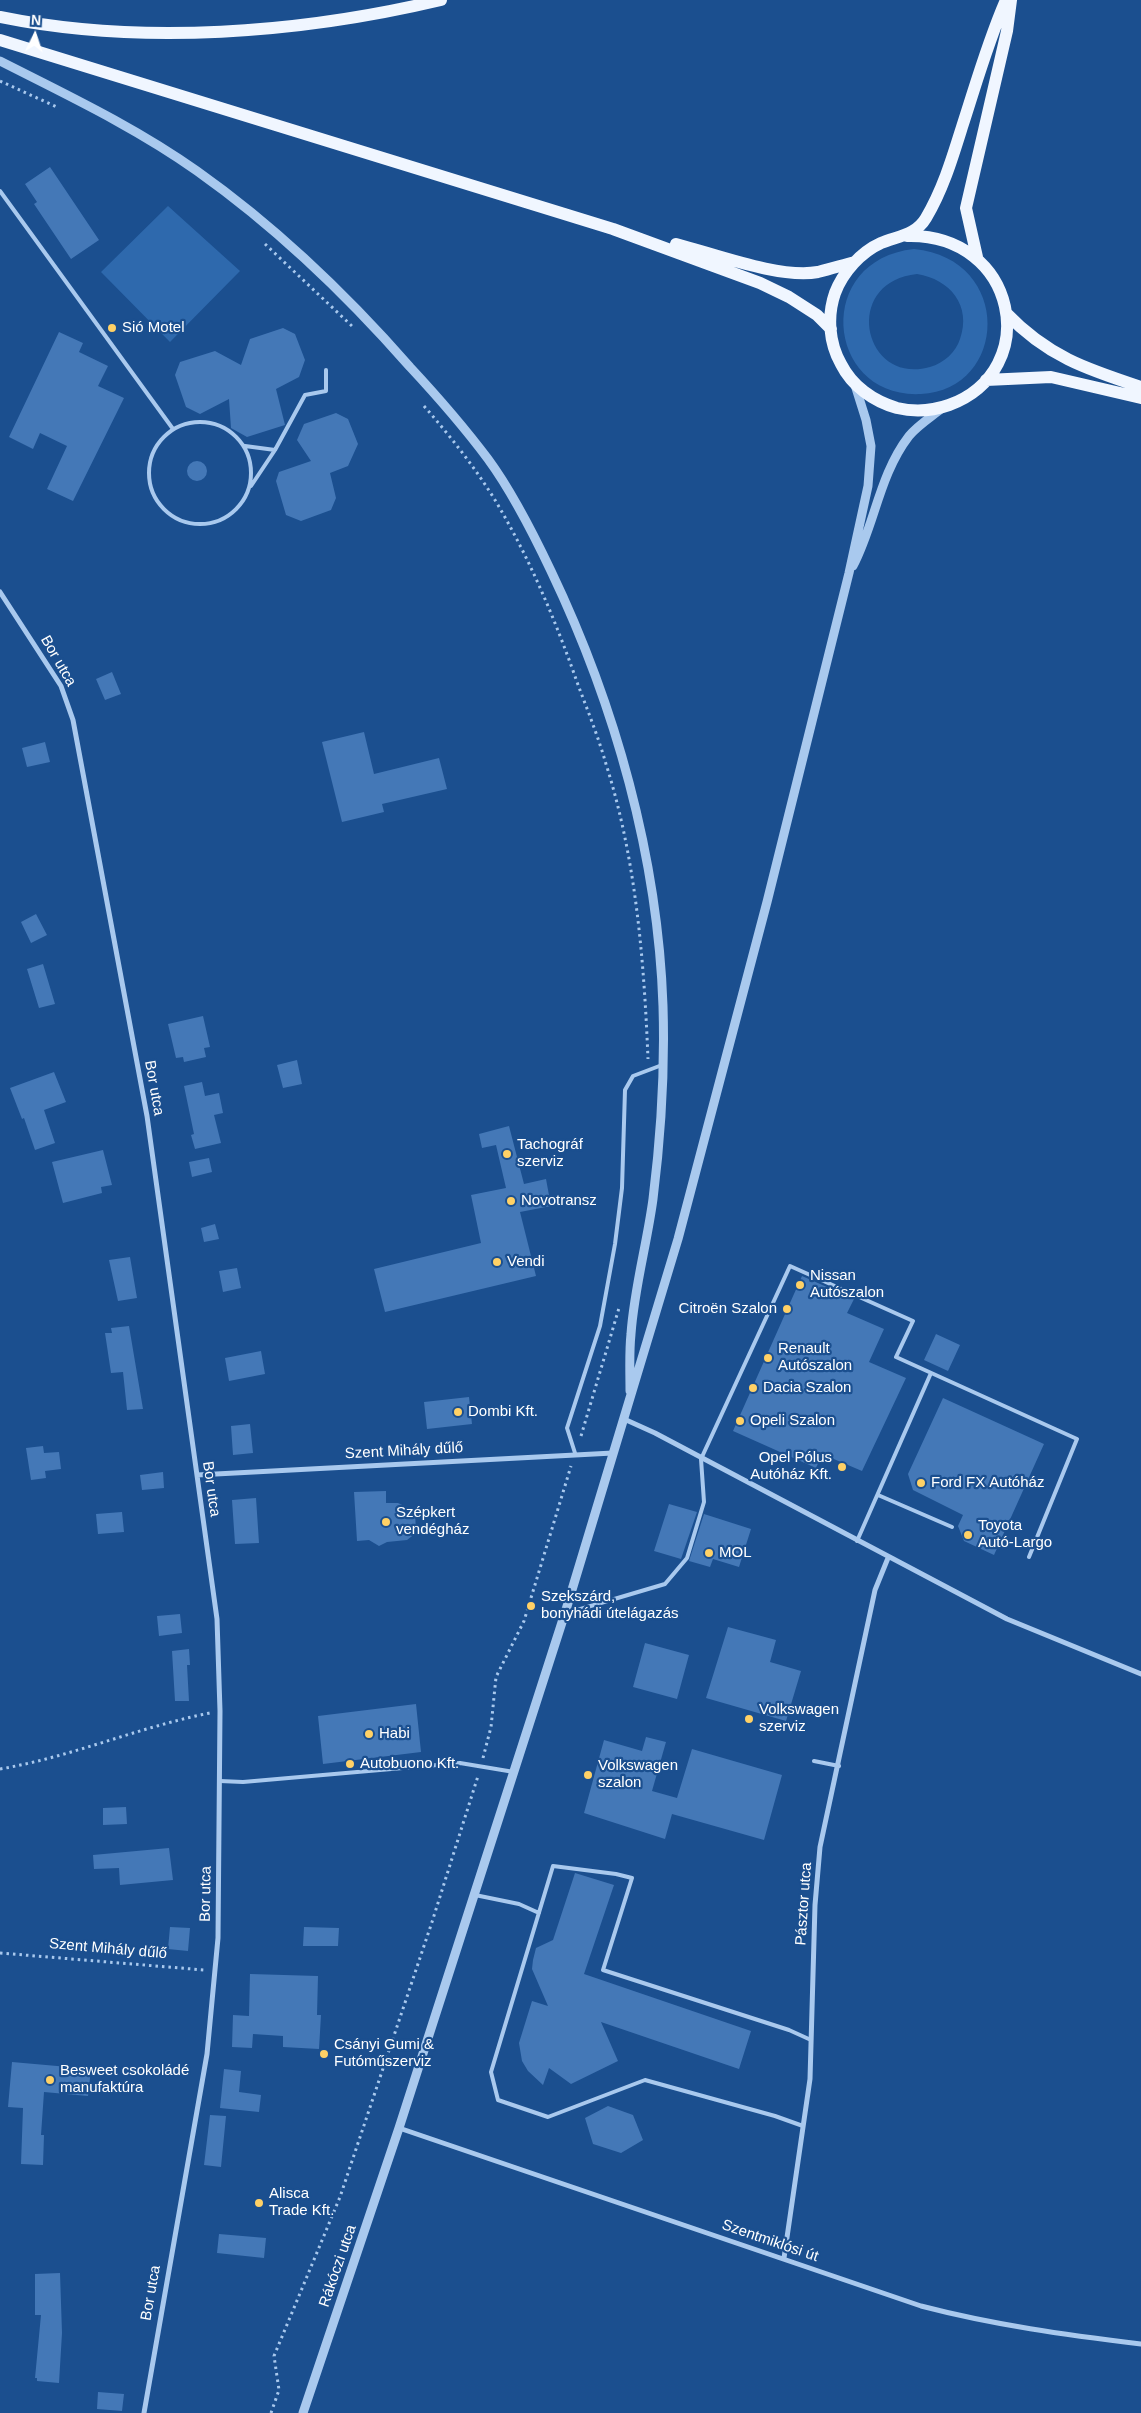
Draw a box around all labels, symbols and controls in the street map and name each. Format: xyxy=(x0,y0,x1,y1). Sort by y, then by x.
north arrow xyxy=(10,10,60,60)
text: N xyxy=(30,12,42,28)
place label: Sió Motel xyxy=(122,319,185,337)
marker: Sió Motel xyxy=(106,322,118,334)
street label: Bor utca xyxy=(36,632,80,690)
street label: Bor utca xyxy=(140,1059,168,1117)
place label: Tachográf szerviz xyxy=(517,1136,583,1171)
marker: Tachográf szerviz xyxy=(501,1148,513,1160)
place label: Novotransz xyxy=(521,1192,597,1210)
marker: Novotransz xyxy=(505,1195,517,1207)
place label: Vendi xyxy=(507,1253,545,1271)
marker: Vendi xyxy=(491,1256,503,1268)
place label: Nissan Autószalon xyxy=(810,1267,884,1302)
marker: Nissan Autószalon xyxy=(794,1279,806,1291)
place label: Citroën Szalon xyxy=(679,1300,777,1318)
marker: Citroën Szalon xyxy=(781,1303,793,1315)
place label: Renault Autószalon xyxy=(778,1340,852,1375)
marker: Renault Autószalon xyxy=(762,1352,774,1364)
place label: Dacia Szalon xyxy=(763,1379,851,1397)
marker: Dacia Szalon xyxy=(747,1382,759,1394)
place label: Dombi Kft. xyxy=(468,1403,538,1421)
marker: Dombi Kft. xyxy=(452,1406,464,1418)
place label: Opeli Szalon xyxy=(750,1412,835,1430)
marker: Opeli Szalon xyxy=(734,1415,746,1427)
street label: Szent Mihály dűlő xyxy=(344,1439,464,1463)
place label: Opel Pólus Autóház Kft. xyxy=(750,1449,832,1484)
street label: Bor utca xyxy=(198,1460,224,1518)
marker: Opel Pólus Autóház Kft. xyxy=(836,1461,848,1473)
place label: Ford FX Autóház xyxy=(931,1474,1044,1492)
marker: Ford FX Autóház xyxy=(915,1477,927,1489)
place label: Szépkert vendégház xyxy=(396,1504,469,1539)
marker: Szépkert vendégház xyxy=(380,1516,392,1528)
place label: Toyota Autó-Largo xyxy=(978,1517,1052,1552)
marker: Toyota Autó-Largo xyxy=(962,1529,974,1541)
place label: MOL xyxy=(719,1544,752,1562)
marker: MOL xyxy=(703,1547,715,1559)
place label: Szekszárd, bonyhádi útelágazás xyxy=(541,1588,679,1623)
marker: Szekszárd, bonyhádi útelágazás xyxy=(525,1600,537,1612)
place label: Volkswagen szerviz xyxy=(759,1701,839,1736)
marker: Volkswagen szerviz xyxy=(743,1713,755,1725)
place label: Habi xyxy=(379,1725,410,1743)
marker: Habi xyxy=(363,1728,375,1740)
place label: Autobuono Kft. xyxy=(360,1755,459,1773)
place label: Volkswagen szalon xyxy=(598,1757,678,1792)
marker: Autobuono Kft. xyxy=(344,1758,356,1770)
marker: Volkswagen szalon xyxy=(582,1769,594,1781)
street label: Pásztor utca xyxy=(792,1862,816,1946)
street label: Bor utca xyxy=(197,1866,215,1922)
street label: Szent Mihály dűlő xyxy=(48,1935,168,1963)
place label: Csányi Gumi & Futóműszerviz xyxy=(334,2036,434,2071)
marker: Csányi Gumi & Futóműszerviz xyxy=(318,2048,330,2060)
place label: Besweet csokoládé manufaktúra xyxy=(60,2062,189,2097)
marker: Besweet csokoládé manufaktúra xyxy=(44,2074,56,2086)
place label: Alisca Trade Kft. xyxy=(269,2185,334,2220)
marker: Alisca Trade Kft. xyxy=(253,2197,265,2209)
street label: Szentmiklósi út xyxy=(719,2216,821,2266)
street label: Rákóczi utca xyxy=(316,2222,360,2310)
street label: Bor utca xyxy=(137,2264,165,2322)

